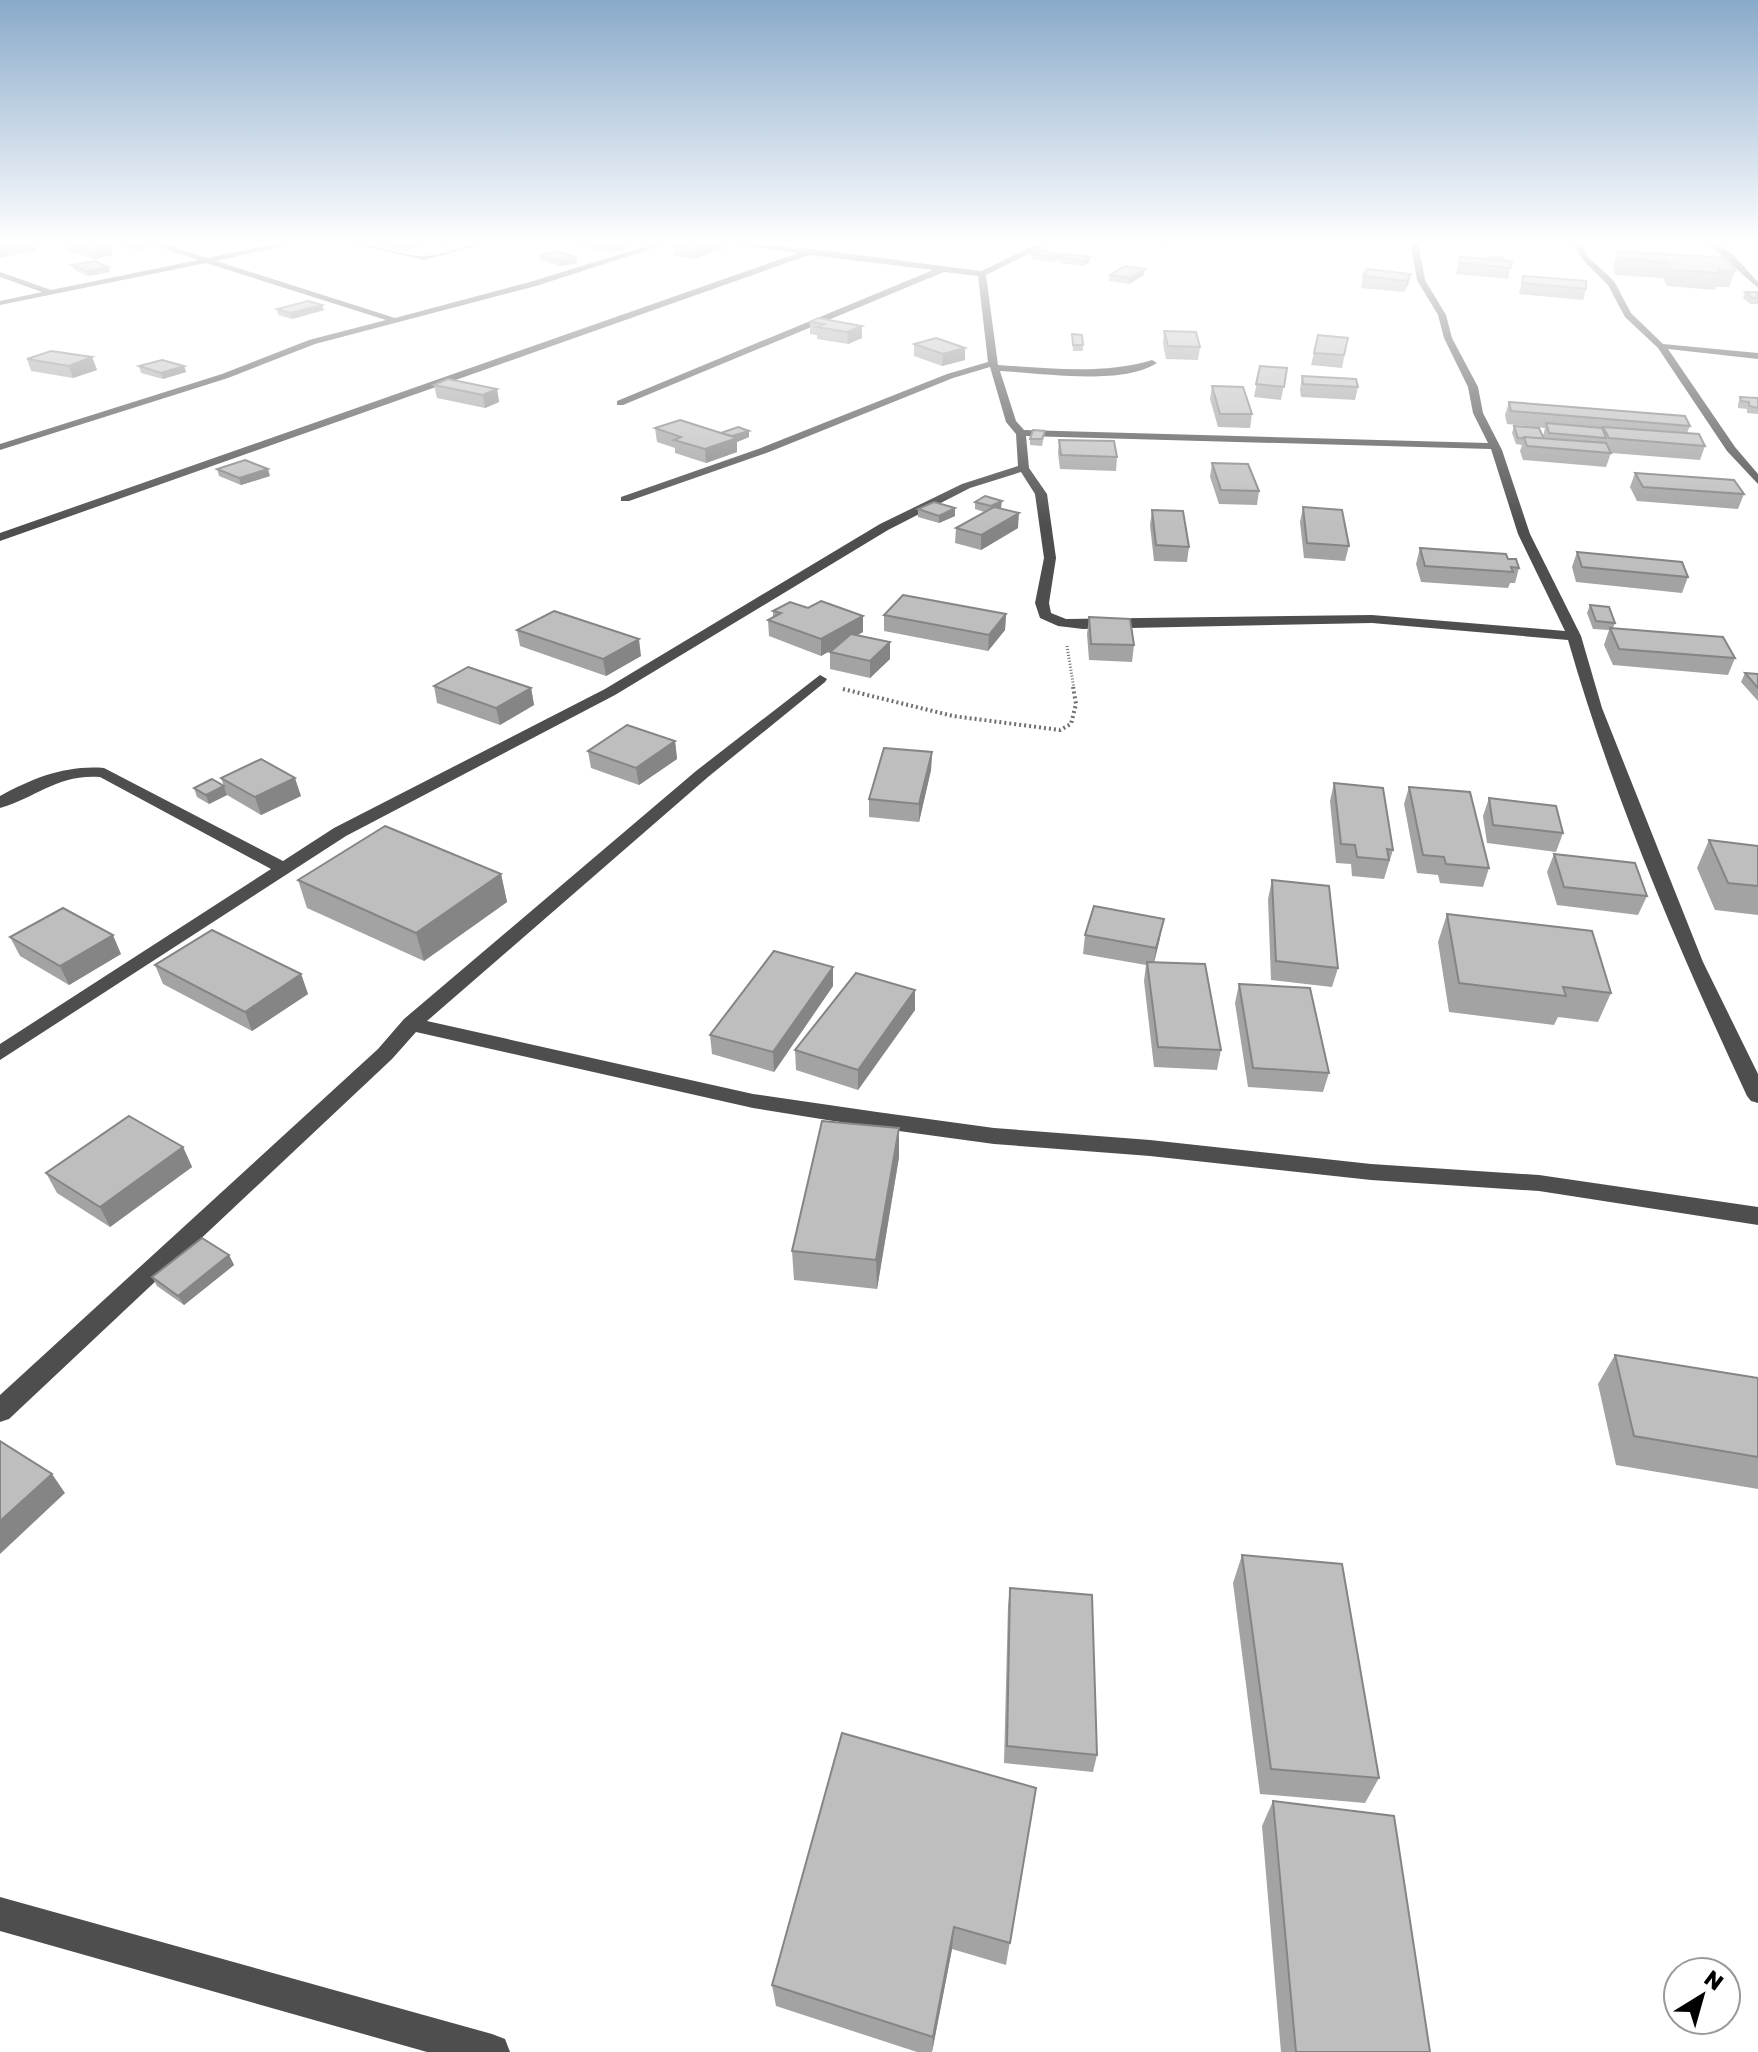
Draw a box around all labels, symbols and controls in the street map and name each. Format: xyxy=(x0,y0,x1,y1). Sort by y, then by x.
north arrow xyxy=(1662,1956,1742,2036)
text: N xyxy=(1700,1964,1729,1995)

